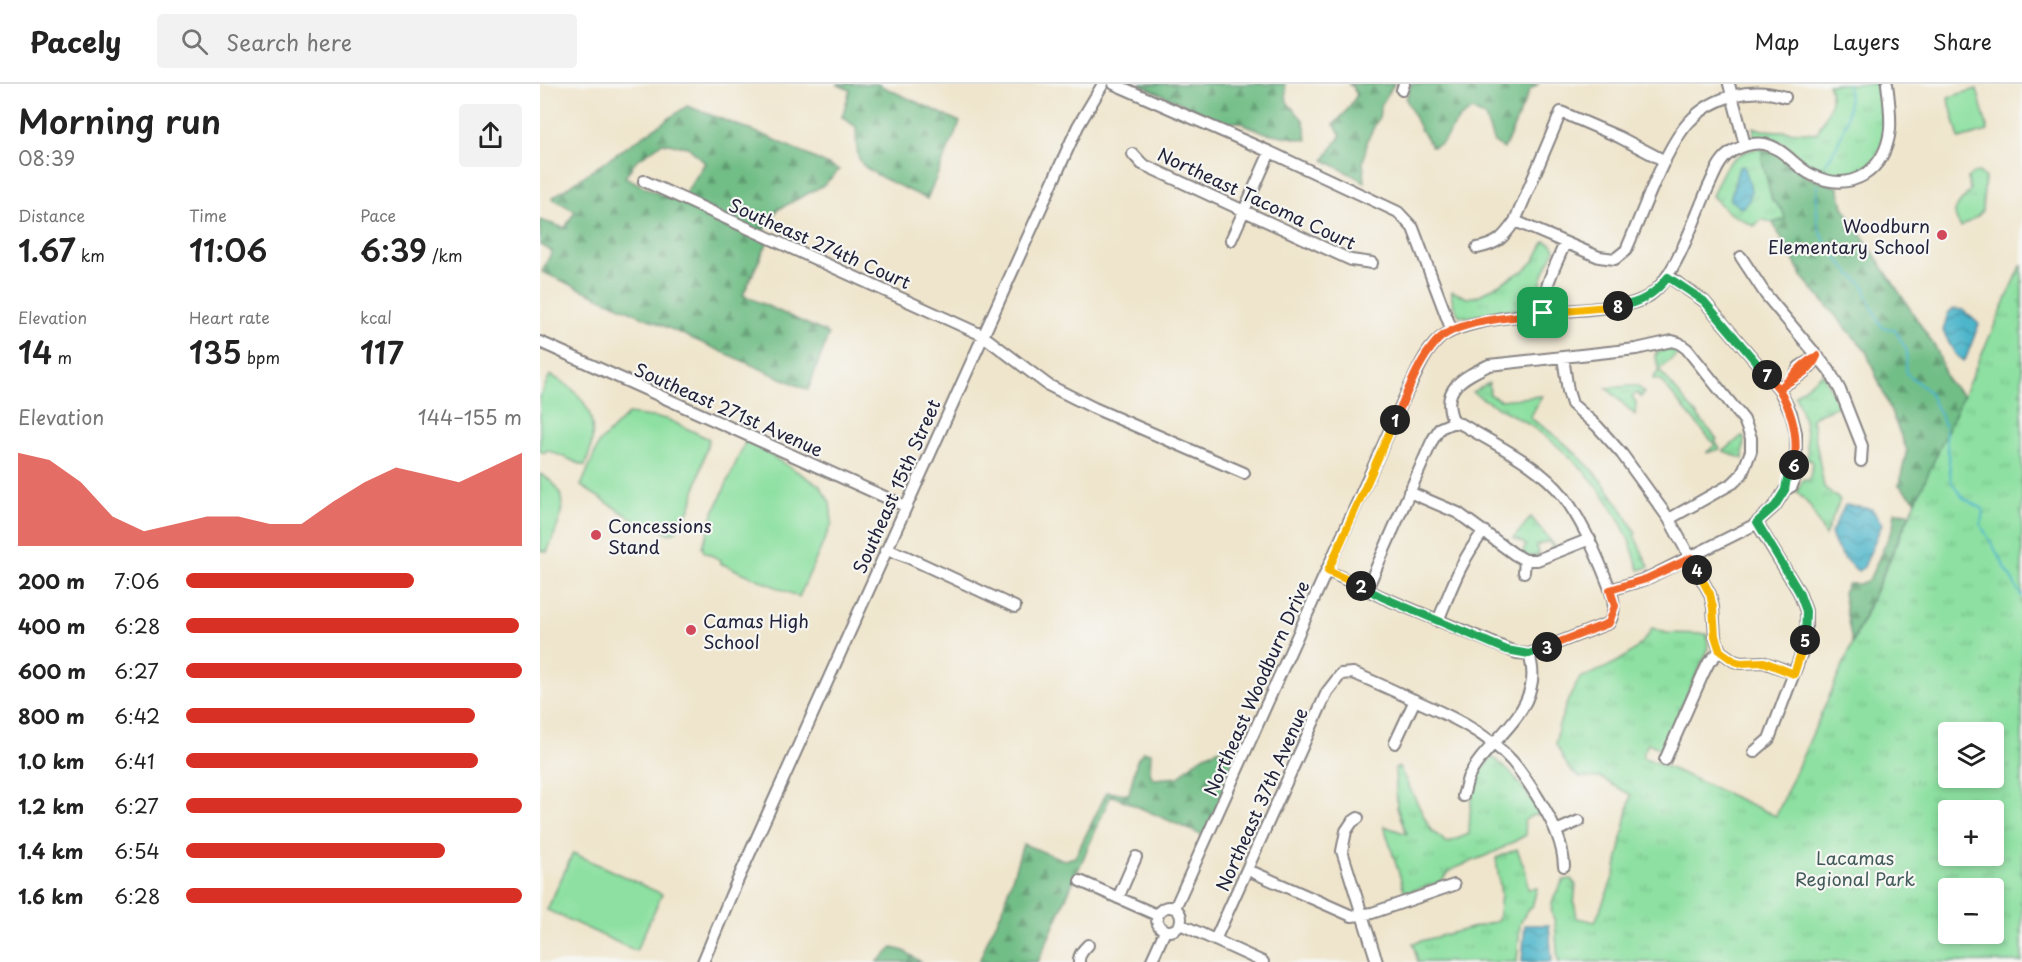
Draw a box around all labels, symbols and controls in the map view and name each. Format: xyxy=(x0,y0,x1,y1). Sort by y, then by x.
search box xyxy=(157,14,577,68)
text: Pacely xyxy=(30,20,121,63)
icon: search xyxy=(178,25,211,58)
text: Search here xyxy=(226,25,352,58)
text: Map xyxy=(1755,25,1799,57)
text: Layers xyxy=(1832,25,1900,57)
text: Share xyxy=(1933,25,1992,57)
text: Morning run xyxy=(18,95,221,145)
button: share xyxy=(459,104,522,167)
street label: Northeast Tacoma Court xyxy=(1153,140,1361,256)
text: 08:39 xyxy=(18,143,75,173)
street label: Southeast 274th Court xyxy=(725,191,915,295)
text: Distance xyxy=(18,203,85,227)
text: Time xyxy=(189,203,227,227)
text: Pace xyxy=(360,203,396,227)
place label: Woodburn Elementary School xyxy=(1768,212,1930,260)
text: 1.67 xyxy=(18,227,76,272)
text: 11:06 xyxy=(189,227,267,272)
text: 6:39 xyxy=(360,227,427,272)
marker: Woodburn Elementary School xyxy=(1935,228,1949,242)
text: km xyxy=(76,243,105,267)
text: /km xyxy=(427,243,463,267)
pin xyxy=(1517,287,1568,338)
pin: 8 xyxy=(1603,291,1633,321)
text: 8 xyxy=(1613,294,1623,318)
icon: arrive xyxy=(1526,296,1559,329)
text: Elevation xyxy=(18,305,87,329)
text: Heart rate xyxy=(189,305,270,329)
text: kcal xyxy=(360,305,392,329)
text: 14 xyxy=(18,329,52,374)
text: 135 xyxy=(189,329,242,374)
text: 117 xyxy=(360,329,404,374)
text: m xyxy=(52,345,72,369)
text: bpm xyxy=(242,345,280,369)
street label: Southeast 271st Avenue xyxy=(630,355,828,463)
pin: 7 xyxy=(1752,360,1782,390)
text: 7 xyxy=(1762,363,1772,387)
street label: Southeast 15th Street xyxy=(845,395,947,577)
text: Elevation xyxy=(18,402,104,432)
text: 144–155 m xyxy=(418,402,522,432)
pin: 1 xyxy=(1380,405,1410,435)
text: 1 xyxy=(1391,408,1399,432)
pin: 6 xyxy=(1779,450,1809,480)
text: 6 xyxy=(1788,453,1800,477)
place label: Concessions Stand xyxy=(608,512,712,560)
marker: Concessions Stand xyxy=(589,528,603,542)
pin: 4 xyxy=(1682,555,1712,585)
text: 4 xyxy=(1692,558,1702,582)
text: 200 m xyxy=(18,566,85,596)
text: 7:06 xyxy=(114,566,159,596)
pin: 2 xyxy=(1346,571,1376,601)
text: 2 xyxy=(1355,574,1367,598)
street label: Northeast Woodburn Drive xyxy=(1196,576,1316,800)
place label: Camas High School xyxy=(703,607,809,655)
text: 400 m xyxy=(18,611,86,641)
text: 6:28 xyxy=(114,611,160,641)
marker: Camas High School xyxy=(684,623,698,637)
pin: 5 xyxy=(1790,625,1820,655)
text: 5 xyxy=(1800,628,1810,652)
pin: 3 xyxy=(1532,632,1562,662)
text: 3 xyxy=(1542,635,1552,659)
text: 600 m xyxy=(18,656,86,686)
text: 6:27 xyxy=(114,656,159,686)
text: 800 m xyxy=(18,701,85,731)
text: 6:42 xyxy=(114,701,160,731)
street label: Northeast 37th Avenue xyxy=(1208,703,1314,895)
map controls xyxy=(1938,722,2004,944)
button: layers xyxy=(1938,722,2004,788)
text: 1.0 km xyxy=(18,746,85,776)
text: 6:41 xyxy=(114,746,155,776)
text: 1.2 km xyxy=(18,791,84,821)
text: 6:27 xyxy=(114,791,159,821)
button: + xyxy=(1938,800,2004,866)
text: 1.4 km xyxy=(18,836,84,866)
text: 6:54 xyxy=(114,836,160,866)
park label: Lacamas Regional Park xyxy=(1795,844,1915,892)
button: − xyxy=(1938,878,2004,944)
text: 1.6 km xyxy=(18,881,83,911)
text: 6:28 xyxy=(114,881,160,911)

